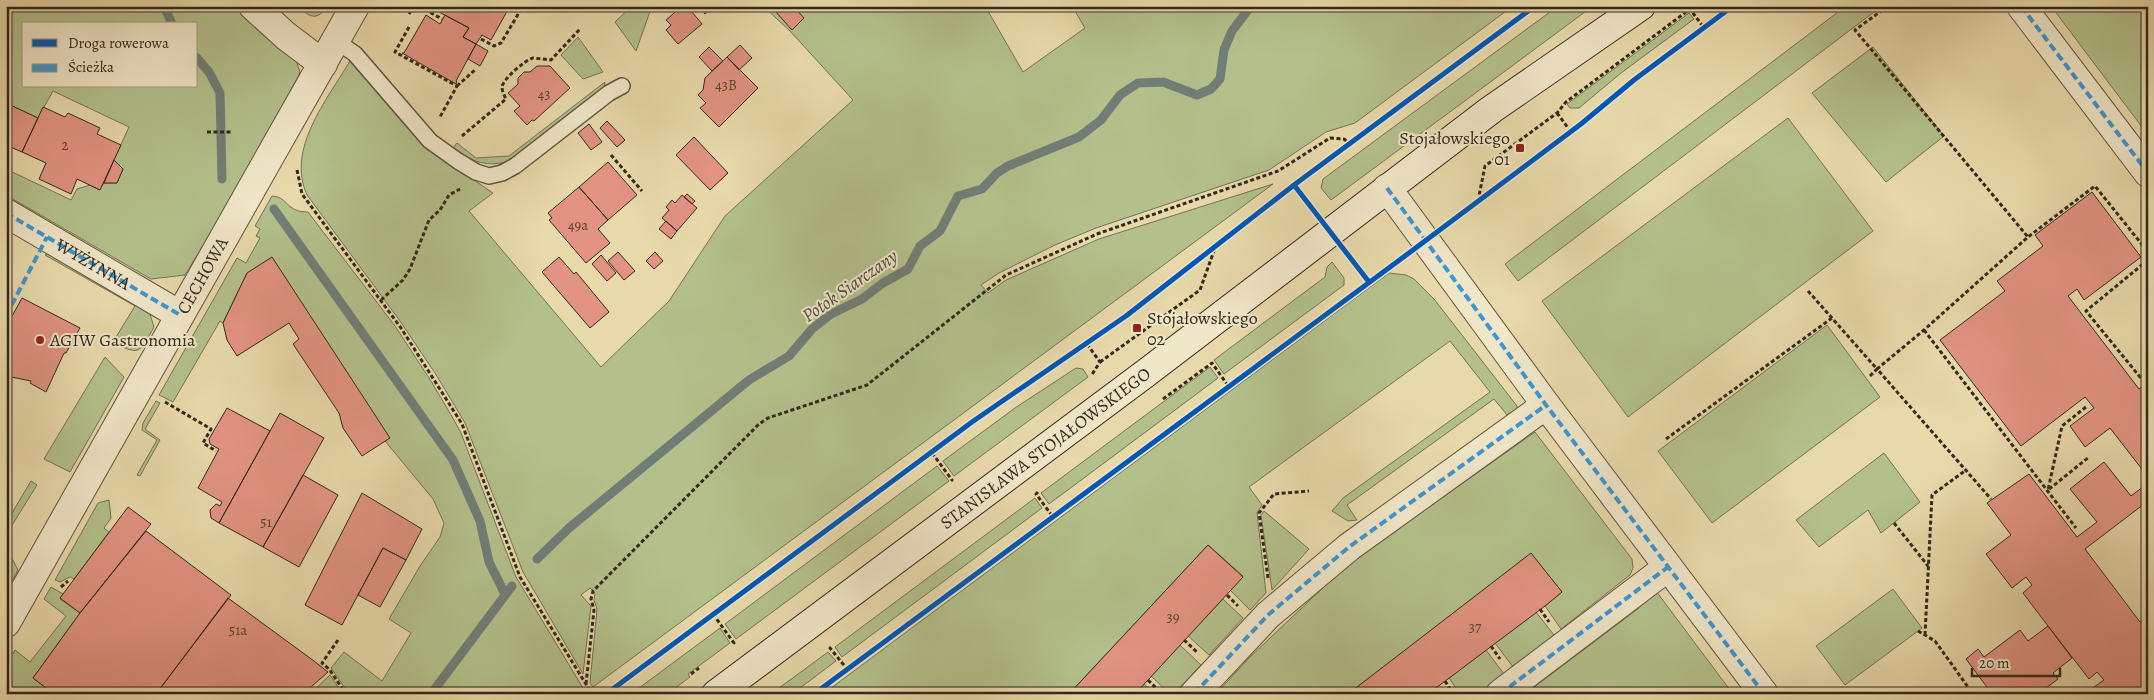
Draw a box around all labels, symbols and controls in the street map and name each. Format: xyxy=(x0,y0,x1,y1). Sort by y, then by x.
legend xyxy=(22,22,198,88)
text: Droga rowerowa xyxy=(68,33,169,53)
text: Ścieżka xyxy=(68,57,114,77)
house number: 43B xyxy=(715,75,737,95)
house number: 43 xyxy=(537,84,551,104)
place label: Stojałowskiego 01 xyxy=(1399,126,1510,171)
house number: 2 xyxy=(61,135,69,155)
marker: Stojałowskiego 01 xyxy=(1514,142,1526,154)
house number: 49a xyxy=(568,215,588,235)
street label: WYŻYNNA xyxy=(50,232,135,296)
street label: CECHOWA xyxy=(171,232,234,319)
water label: Potok Siarczany xyxy=(797,243,904,329)
place label: Stojałowskiego 02 xyxy=(1147,306,1258,351)
marker: Stojałowskiego 02 xyxy=(1131,322,1143,334)
place label: AGIW Gastronomia xyxy=(49,328,196,352)
marker: AGIW Gastronomia xyxy=(34,334,46,346)
street label: STANISŁAWA STOJAŁOWSKIEGO xyxy=(935,362,1156,535)
house number: 51 xyxy=(260,512,272,532)
house number: 39 xyxy=(1166,607,1180,627)
house number: 37 xyxy=(1469,617,1482,637)
house number: 51a xyxy=(229,620,247,640)
scale bar xyxy=(1972,645,2059,677)
text: 20 m xyxy=(1979,653,2010,673)

